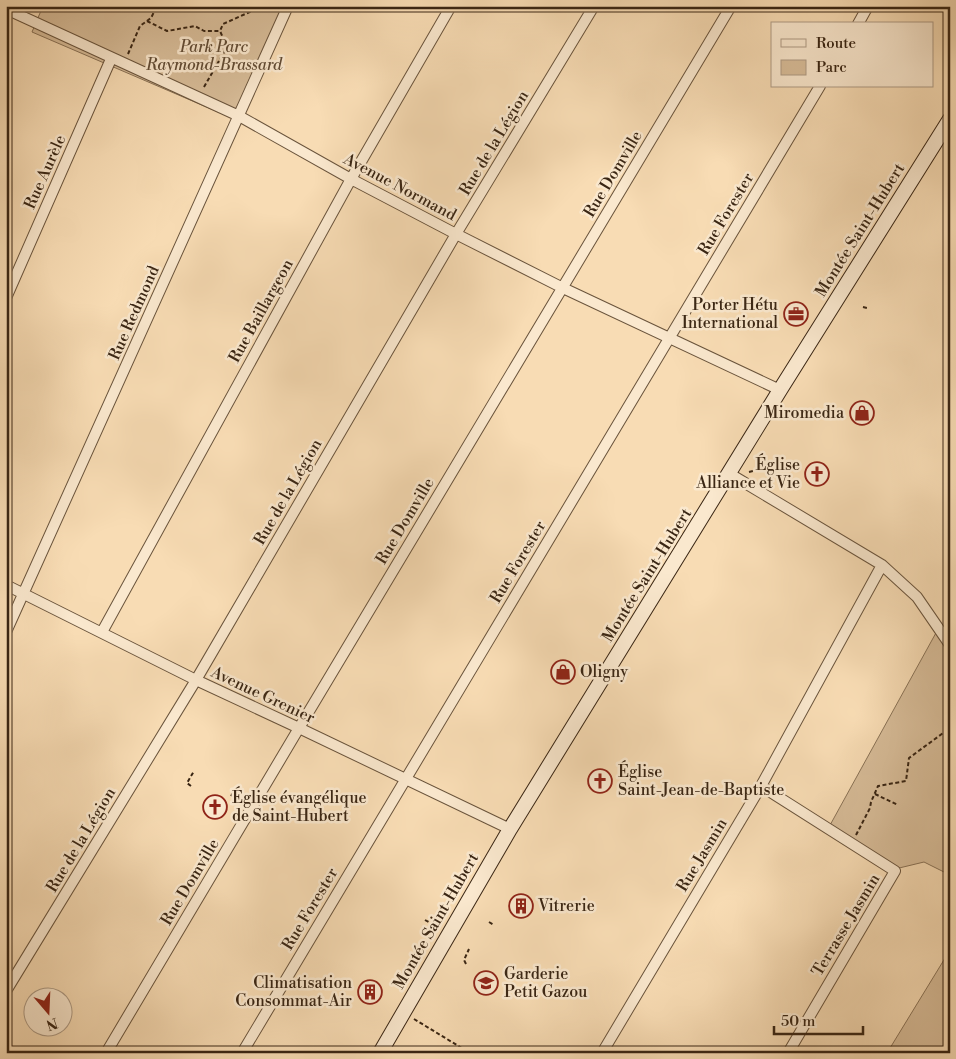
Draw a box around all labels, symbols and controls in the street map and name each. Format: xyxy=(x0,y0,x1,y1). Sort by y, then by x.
legend xyxy=(771,22,934,88)
text: Route xyxy=(816,34,856,53)
park label: Park Parc Raymond-Brassard xyxy=(145,37,283,75)
text: Parc xyxy=(816,58,847,77)
street label: Rue de la Légion xyxy=(455,86,533,199)
street label: Rue Domville xyxy=(579,127,647,221)
street label: Rue Aurèle xyxy=(20,132,70,212)
street label: Avenue Normand xyxy=(339,148,460,225)
street label: Montée Saint-Hubert xyxy=(811,159,909,301)
street label: Rue Forester xyxy=(694,169,758,259)
street label: Rue Baillargeon xyxy=(224,255,298,366)
street label: Rue Redmond xyxy=(104,263,164,363)
place label: Porter Hétu International xyxy=(682,295,778,333)
office icon: Porter Hétu International xyxy=(783,301,809,327)
shop icon: Miromedia xyxy=(849,400,875,426)
place label: Miromedia xyxy=(764,403,845,423)
street label: Rue de la Légion xyxy=(250,435,327,548)
place label: Église Alliance et Vie xyxy=(695,453,800,493)
church icon: Église Alliance et Vie xyxy=(804,461,830,487)
street label: Rue Domville xyxy=(371,474,439,568)
street label: Montée Saint-Hubert xyxy=(598,504,696,646)
street label: Rue Forester xyxy=(486,517,550,607)
shop icon: Oligny xyxy=(550,659,576,685)
street label: Avenue Grenier xyxy=(207,662,318,728)
place label: Oligny xyxy=(580,662,628,682)
place label: Église Saint-Jean-de-Baptiste xyxy=(618,760,784,800)
church icon: Église Saint-Jean-de-Baptiste xyxy=(587,768,613,794)
street label: Rue de la Légion xyxy=(42,783,120,896)
place label: Église évangélique de Saint-Hubert xyxy=(232,786,367,826)
church icon: Église évangélique de Saint-Hubert xyxy=(202,794,228,820)
street label: Rue Jasmin xyxy=(672,814,732,895)
street label: Rue Domville xyxy=(156,835,224,929)
street label: Montée Saint-Hubert xyxy=(389,849,483,993)
street label: Rue Forester xyxy=(278,864,342,954)
street label: Terrasse Jasmin xyxy=(808,870,885,980)
building icon: Vitrerie xyxy=(508,893,534,919)
place label: Vitrerie xyxy=(537,896,595,916)
place label: Garderie Petit Gazou xyxy=(504,964,587,1002)
school or university icon: Garderie Petit Gazou xyxy=(473,970,499,996)
place label: Climatisation Consommat-Air xyxy=(235,973,352,1011)
building icon: Climatisation Consommat-Air xyxy=(357,979,383,1005)
north arrow xyxy=(22,986,72,1036)
scale bar xyxy=(774,1004,862,1036)
text: 50 m xyxy=(781,1012,815,1031)
text: N xyxy=(44,1013,60,1034)

